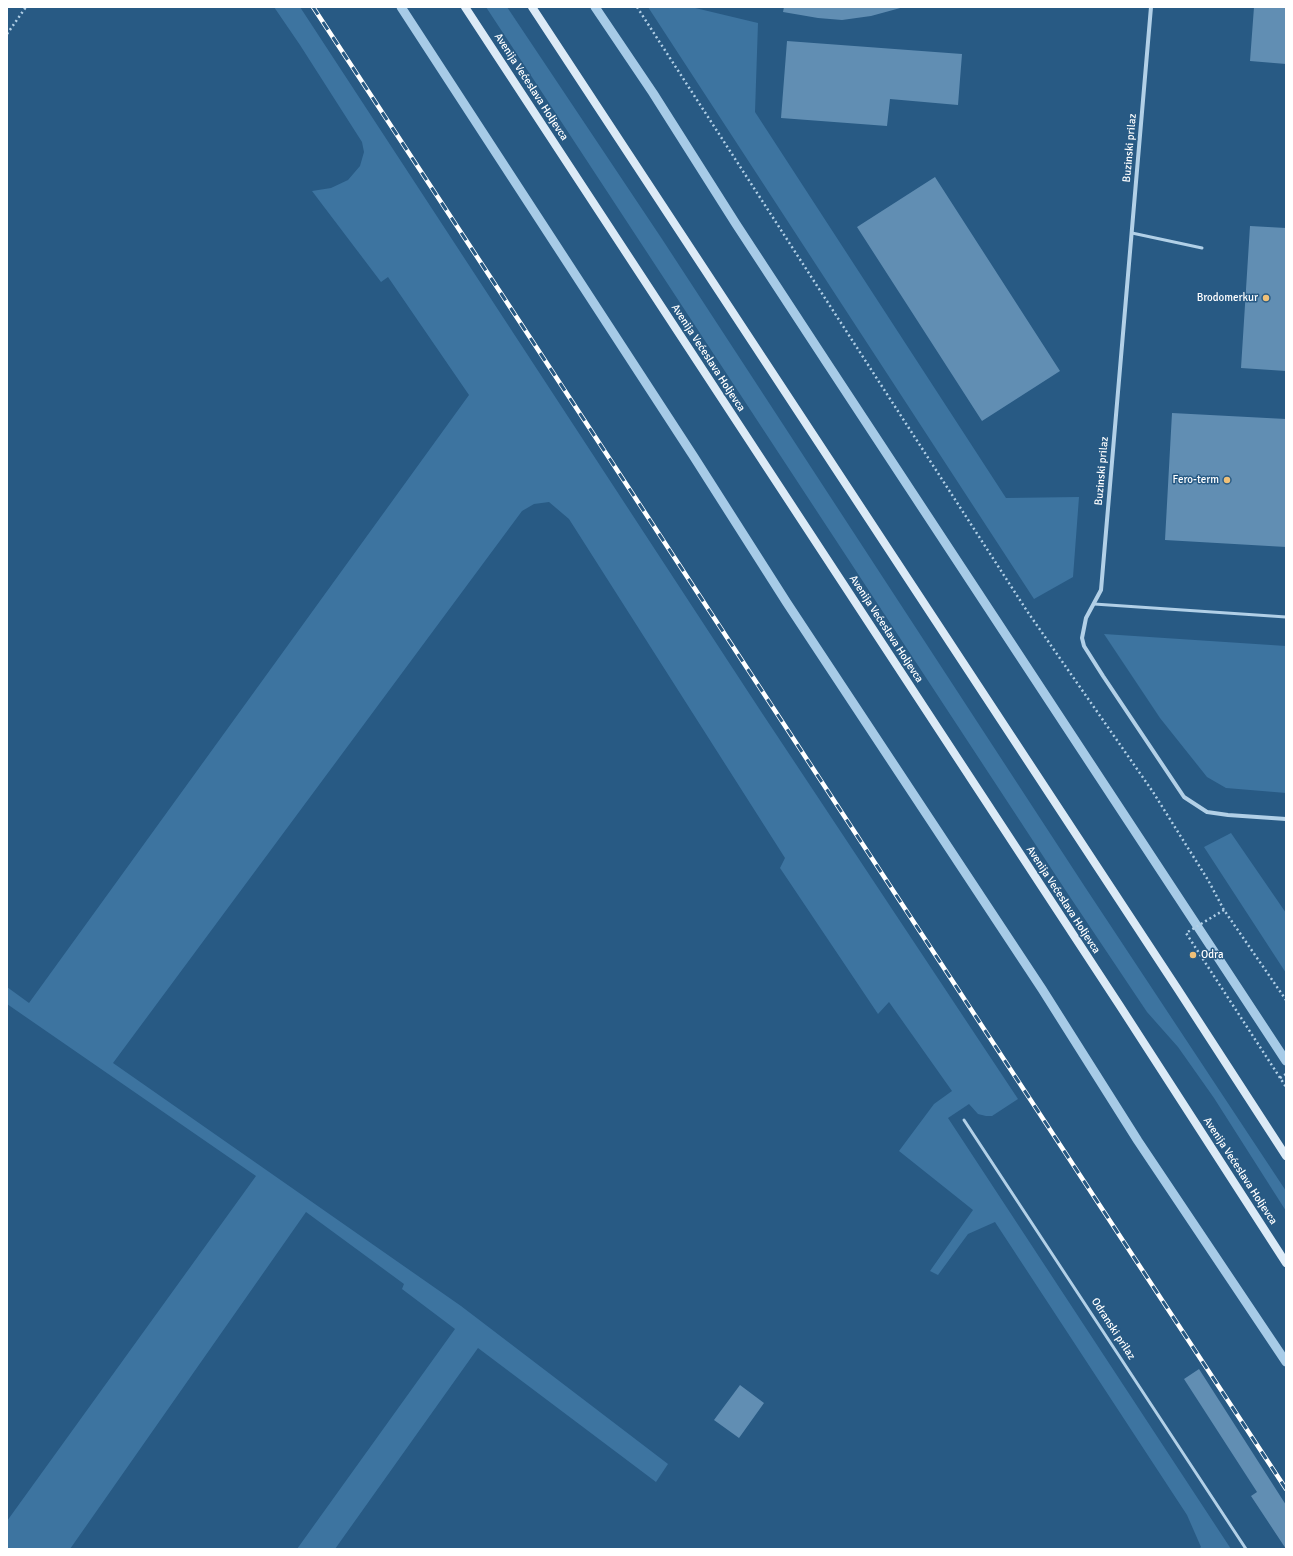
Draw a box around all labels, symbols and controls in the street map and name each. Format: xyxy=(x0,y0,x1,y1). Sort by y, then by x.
street label: Avenija Većeslava Holjevca xyxy=(491,31,571,143)
street label: Buzinski prilaz xyxy=(1120,113,1140,183)
place label: Brodomerkur xyxy=(1197,291,1258,305)
marker: Brodomerkur xyxy=(1261,293,1271,303)
street label: Avenija Većeslava Holjevca xyxy=(668,302,748,414)
street label: Buzinski prilaz xyxy=(1092,436,1112,506)
place label: Fero-term xyxy=(1173,473,1219,487)
marker: Fero-term xyxy=(1222,475,1232,485)
street label: Avenija Većeslava Holjevca xyxy=(846,573,926,685)
street label: Avenija Većeslava Holjevca xyxy=(1023,844,1103,956)
place label: Odra xyxy=(1201,948,1224,962)
marker: Odra xyxy=(1188,950,1198,960)
street label: Avenija Većeslava Holjevca xyxy=(1200,1115,1280,1227)
street label: Odranski prilaz xyxy=(1088,1296,1138,1362)

